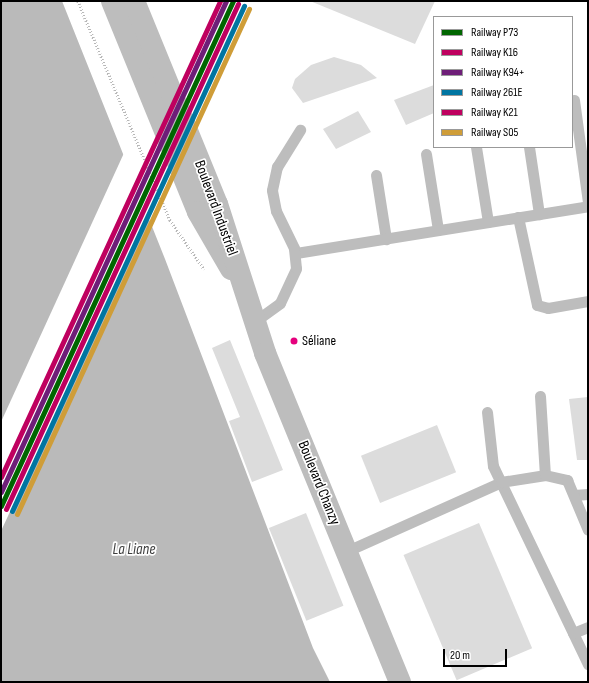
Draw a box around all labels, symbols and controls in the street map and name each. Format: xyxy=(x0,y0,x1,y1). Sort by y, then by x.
legend xyxy=(433,16,573,148)
text: Railway P73 xyxy=(471,25,518,40)
text: Railway K16 xyxy=(471,45,518,60)
text: Railway K94+ xyxy=(471,65,525,80)
text: Railway 261E xyxy=(471,85,523,100)
text: Railway K21 xyxy=(471,105,518,120)
text: Railway S05 xyxy=(471,125,518,140)
street label: Boulevard Industriel xyxy=(190,158,242,258)
place label: Séliane xyxy=(302,333,336,349)
marker: Séliane xyxy=(289,336,299,346)
street label: Boulevard Chanzy xyxy=(294,438,344,528)
water label: La Liane xyxy=(113,540,155,560)
scale bar xyxy=(445,641,509,667)
text: 20 m xyxy=(450,648,470,663)

